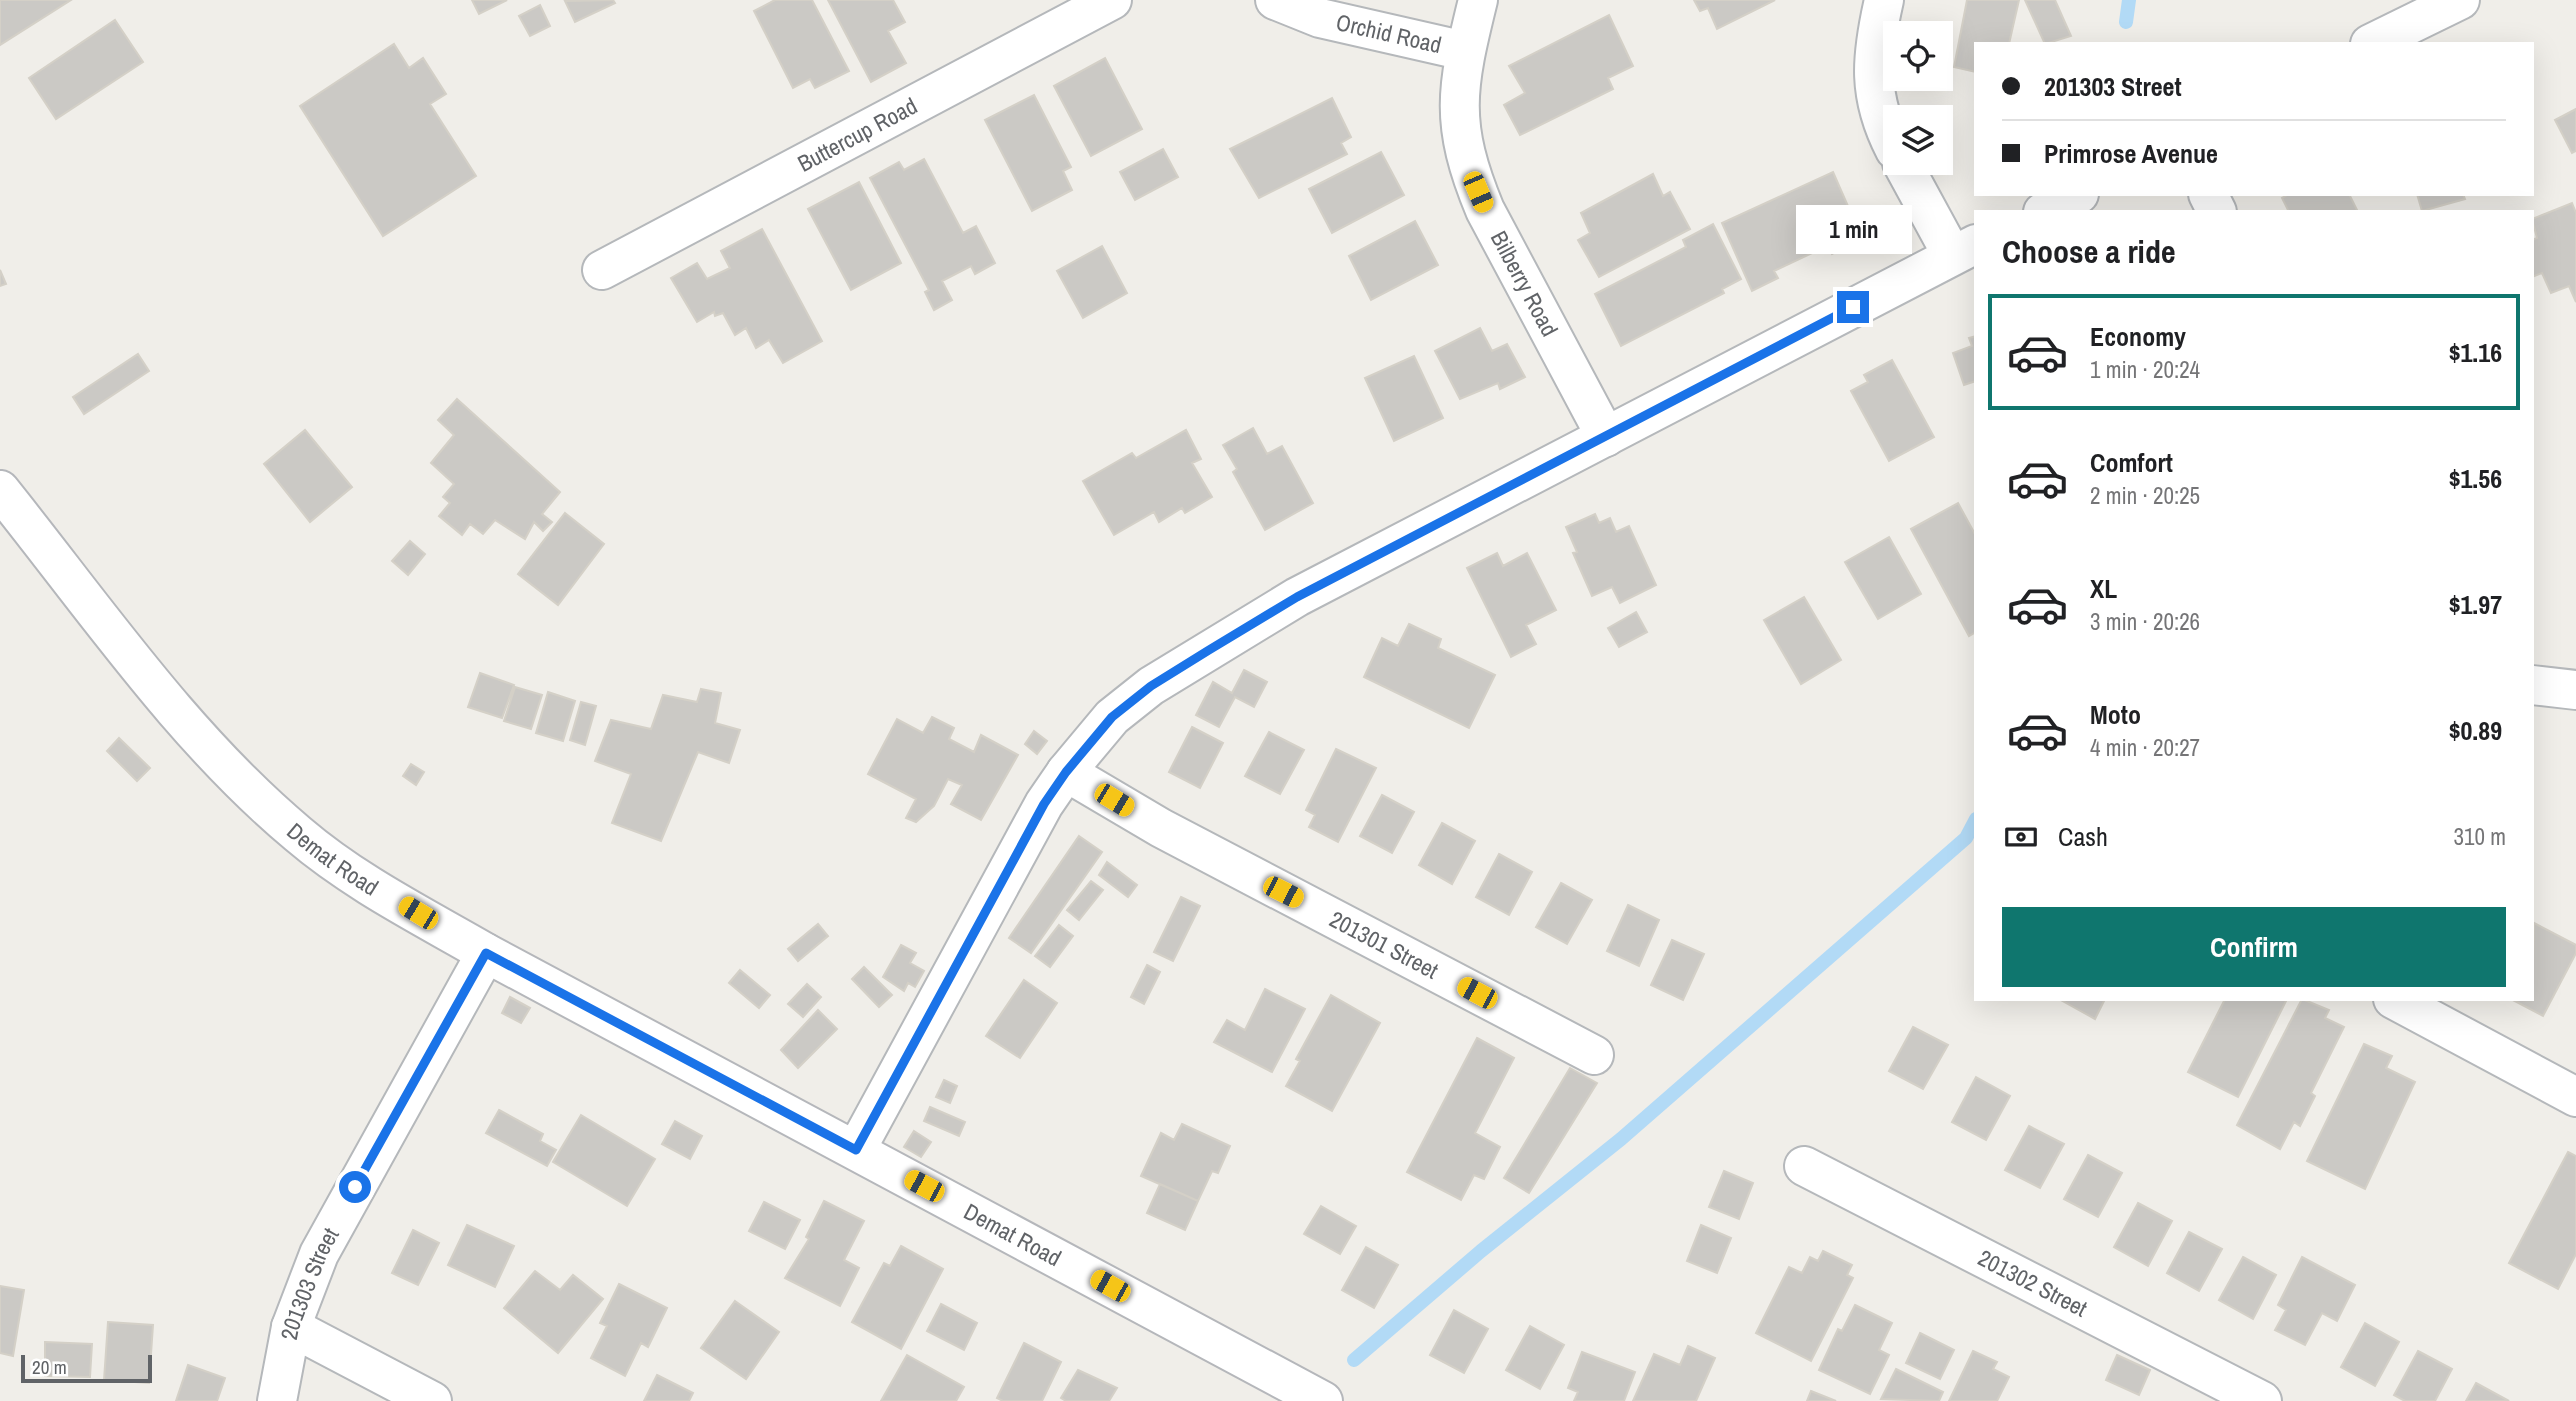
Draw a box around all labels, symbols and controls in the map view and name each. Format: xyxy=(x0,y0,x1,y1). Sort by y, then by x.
street label: Orchid Road xyxy=(1333,6,1445,60)
map controls xyxy=(1883,21,1953,175)
button: locate xyxy=(1883,21,1953,91)
text: 201303 Street xyxy=(2044,69,2182,104)
street label: Buttercup Road xyxy=(792,90,922,179)
button: layers xyxy=(1883,105,1953,175)
text: Primrose Avenue xyxy=(2044,136,2218,171)
car xyxy=(1461,169,1496,215)
callout: 1 min xyxy=(1795,205,1911,254)
text: 1 min xyxy=(1829,214,1879,245)
street label: Bilberry Road xyxy=(1484,225,1566,342)
text: Choose a ride xyxy=(2002,230,2176,273)
route end xyxy=(1837,291,1869,323)
text: Economy xyxy=(2090,319,2186,354)
icon: car xyxy=(2006,321,2069,384)
text: $1.16 xyxy=(2449,335,2502,370)
text: 1 min · 20:24 xyxy=(2090,354,2200,385)
text: Comfort xyxy=(2090,445,2173,480)
icon: car xyxy=(2006,447,2069,510)
text: $1.56 xyxy=(2449,461,2502,496)
text: 2 min · 20:25 xyxy=(2090,480,2200,511)
text: XL xyxy=(2090,571,2117,606)
icon: car xyxy=(2006,573,2069,636)
text: $1.97 xyxy=(2449,587,2502,622)
text: 3 min · 20:26 xyxy=(2090,606,2200,637)
text: Moto xyxy=(2090,697,2141,732)
icon: car xyxy=(2006,699,2069,762)
text: $0.89 xyxy=(2449,713,2502,748)
text: 4 min · 20:27 xyxy=(2090,732,2200,763)
car xyxy=(1091,780,1138,820)
street label: Demat Road xyxy=(281,815,384,902)
icon: cash xyxy=(2002,818,2040,856)
text: Cash xyxy=(2058,819,2108,854)
text: 310 m xyxy=(2454,821,2506,852)
car xyxy=(1260,873,1307,911)
car xyxy=(395,893,442,933)
street label: 201301 Street xyxy=(1324,903,1444,986)
button: Confirm xyxy=(2002,907,2506,987)
car xyxy=(1454,974,1501,1012)
car xyxy=(901,1167,948,1205)
route start xyxy=(339,1171,371,1203)
street label: Demat Road xyxy=(959,1196,1067,1273)
street label: 201303 Street xyxy=(273,1222,346,1342)
street label: 201302 Street xyxy=(1973,1242,2093,1324)
car xyxy=(1087,1267,1134,1305)
scale bar xyxy=(21,1352,152,1384)
text: 20 m xyxy=(32,1354,67,1380)

